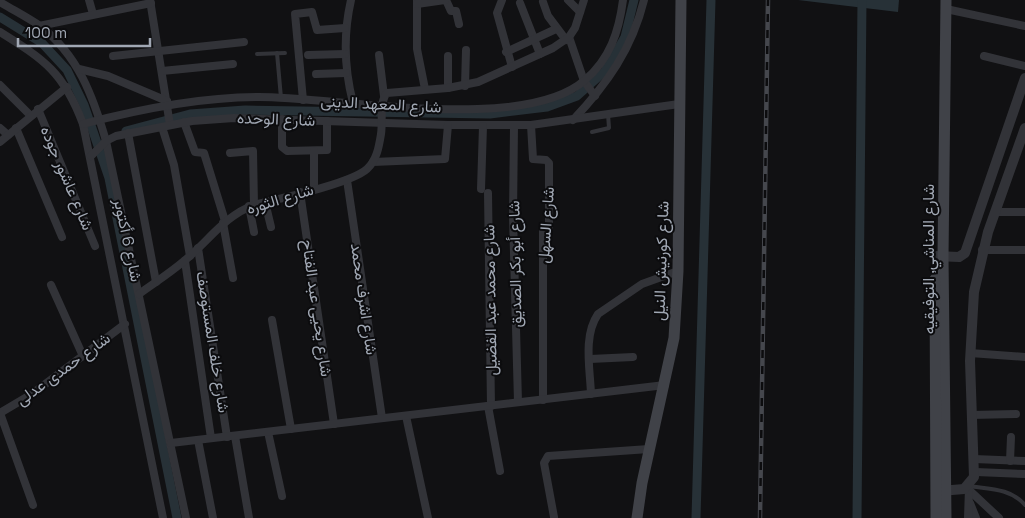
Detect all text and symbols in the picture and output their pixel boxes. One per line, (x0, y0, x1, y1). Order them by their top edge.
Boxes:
scale bar (18, 15, 150, 47)
text: 100 m (25, 23, 67, 42)
street label: شارع المعهد الدينى (320, 90, 442, 119)
street label: شارع الوحده (236, 107, 316, 132)
street label: شارع عاشور جوده (35, 123, 98, 234)
street label: شارع الثوره (244, 179, 316, 220)
street label: شارع المناشي, التوفيقيه (918, 184, 942, 334)
street label: شارع السهل (533, 186, 560, 264)
street label: شارع 6 أكتوبر (108, 195, 147, 284)
street label: شارع أبو بكر الصديق (503, 200, 528, 328)
street label: شارع كورنيش النيل (648, 201, 675, 321)
street label: شارع محمد عبد الفضيل (478, 224, 503, 376)
street label: شارع يحيى عبد الفتاح (296, 238, 337, 378)
street label: شارع اشرف محمد (345, 242, 382, 356)
street label: شارع خلف المستوصف (190, 270, 235, 415)
street label: شارع حمدى عدلى (12, 328, 115, 411)

